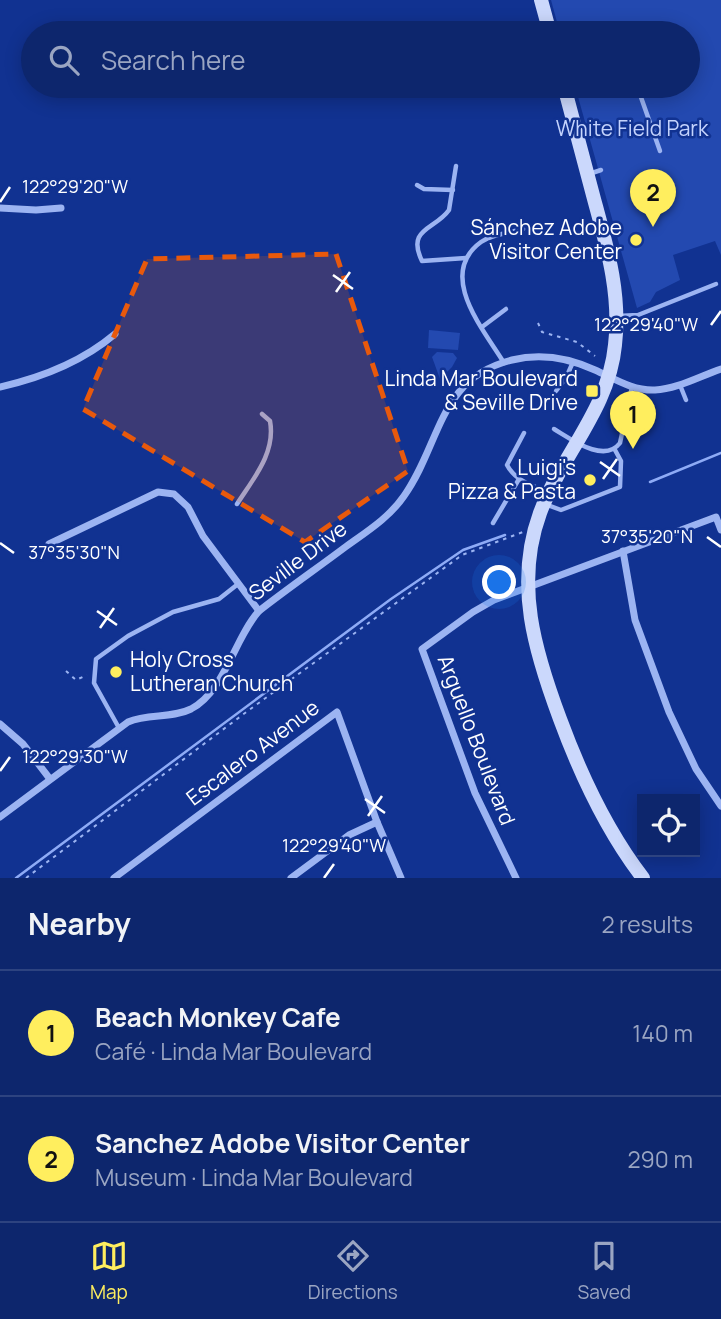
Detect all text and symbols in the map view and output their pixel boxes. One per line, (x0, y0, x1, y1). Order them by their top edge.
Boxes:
search box (21, 21, 700, 98)
icon: search (45, 41, 83, 79)
text: Search here (101, 42, 246, 78)
park label: White Field Park (556, 114, 709, 142)
pin: 2 (630, 169, 676, 227)
text: 122°29'20"W (22, 174, 128, 198)
place label: Sánchez Adobe Visitor Center (470, 213, 622, 265)
marker: Sánchez Adobe Visitor Center (628, 232, 644, 248)
text: 122°29'40"W (594, 312, 698, 336)
place label: Linda Mar Boulevard & Seville Drive (385, 364, 578, 416)
marker: Linda Mar Boulevard & Seville Drive (584, 383, 600, 399)
pin: 1 (610, 391, 656, 449)
place label: Luigi's Pizza & Pasta (448, 453, 576, 505)
marker: Luigi's Pizza & Pasta (582, 472, 598, 488)
street label: Seville Drive (243, 514, 352, 606)
text: 37°35'20"N (601, 524, 693, 548)
text: 37°35'30"N (28, 540, 120, 564)
your location (482, 565, 516, 599)
place label: Holy Cross Lutheran Church (130, 645, 293, 697)
street label: Arguello Boulevard (432, 651, 522, 829)
marker: Holy Cross Lutheran Church (108, 664, 124, 680)
street label: Escalero Avenue (180, 693, 324, 811)
text: 122°29'30"W (22, 744, 128, 768)
map controls (637, 794, 700, 857)
button: locate (637, 794, 700, 857)
text: 122°29'40"W (282, 833, 386, 857)
text: Nearby (28, 903, 131, 944)
text: 2 results (601, 908, 693, 940)
text: Beach Monkey Cafe (95, 999, 341, 1035)
text: 1 (46, 1017, 56, 1049)
text: 140 m (632, 1017, 693, 1049)
text: Café · Linda Mar Boulevard (95, 1035, 372, 1067)
text: Sanchez Adobe Visitor Center (95, 1125, 470, 1161)
text: 2 (44, 1143, 58, 1175)
text: 290 m (627, 1143, 693, 1175)
text: Museum · Linda Mar Boulevard (95, 1161, 413, 1193)
tab: Map (90, 1237, 128, 1305)
tab: Directions (308, 1237, 398, 1305)
tab: Saved (578, 1237, 631, 1305)

